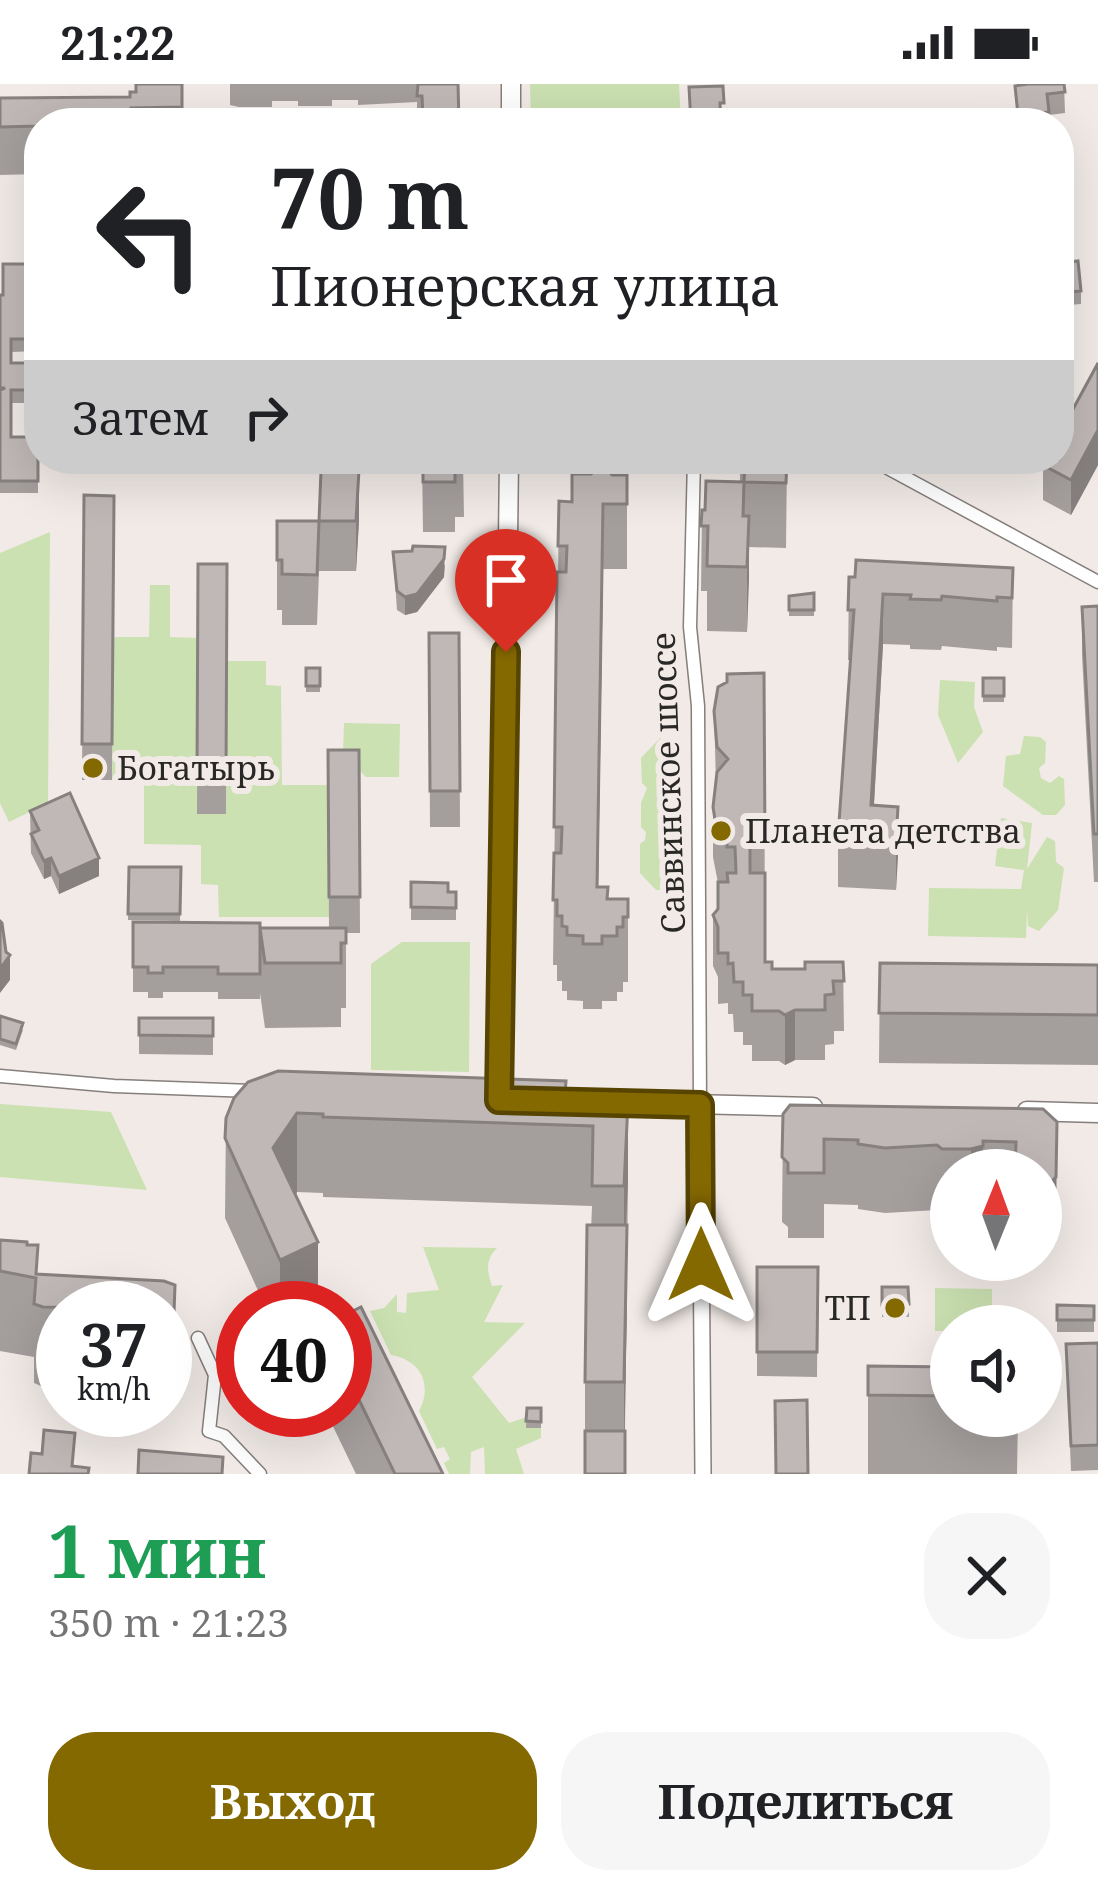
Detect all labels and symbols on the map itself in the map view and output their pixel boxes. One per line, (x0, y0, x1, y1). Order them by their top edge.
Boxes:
pin (455, 529, 557, 652)
street label: Саввинское шоссе (640, 632, 695, 934)
place label: Богатырь (117, 745, 275, 790)
marker: Богатырь (80, 755, 106, 781)
place label: Планета детства (745, 808, 1021, 853)
marker: Планета детства (708, 818, 734, 844)
north arrow (930, 1149, 1062, 1281)
position arrow (638, 1202, 764, 1328)
speed limit sign: 40 (216, 1281, 372, 1437)
place label: ТП (824, 1285, 871, 1330)
marker: ТП (882, 1295, 908, 1321)

